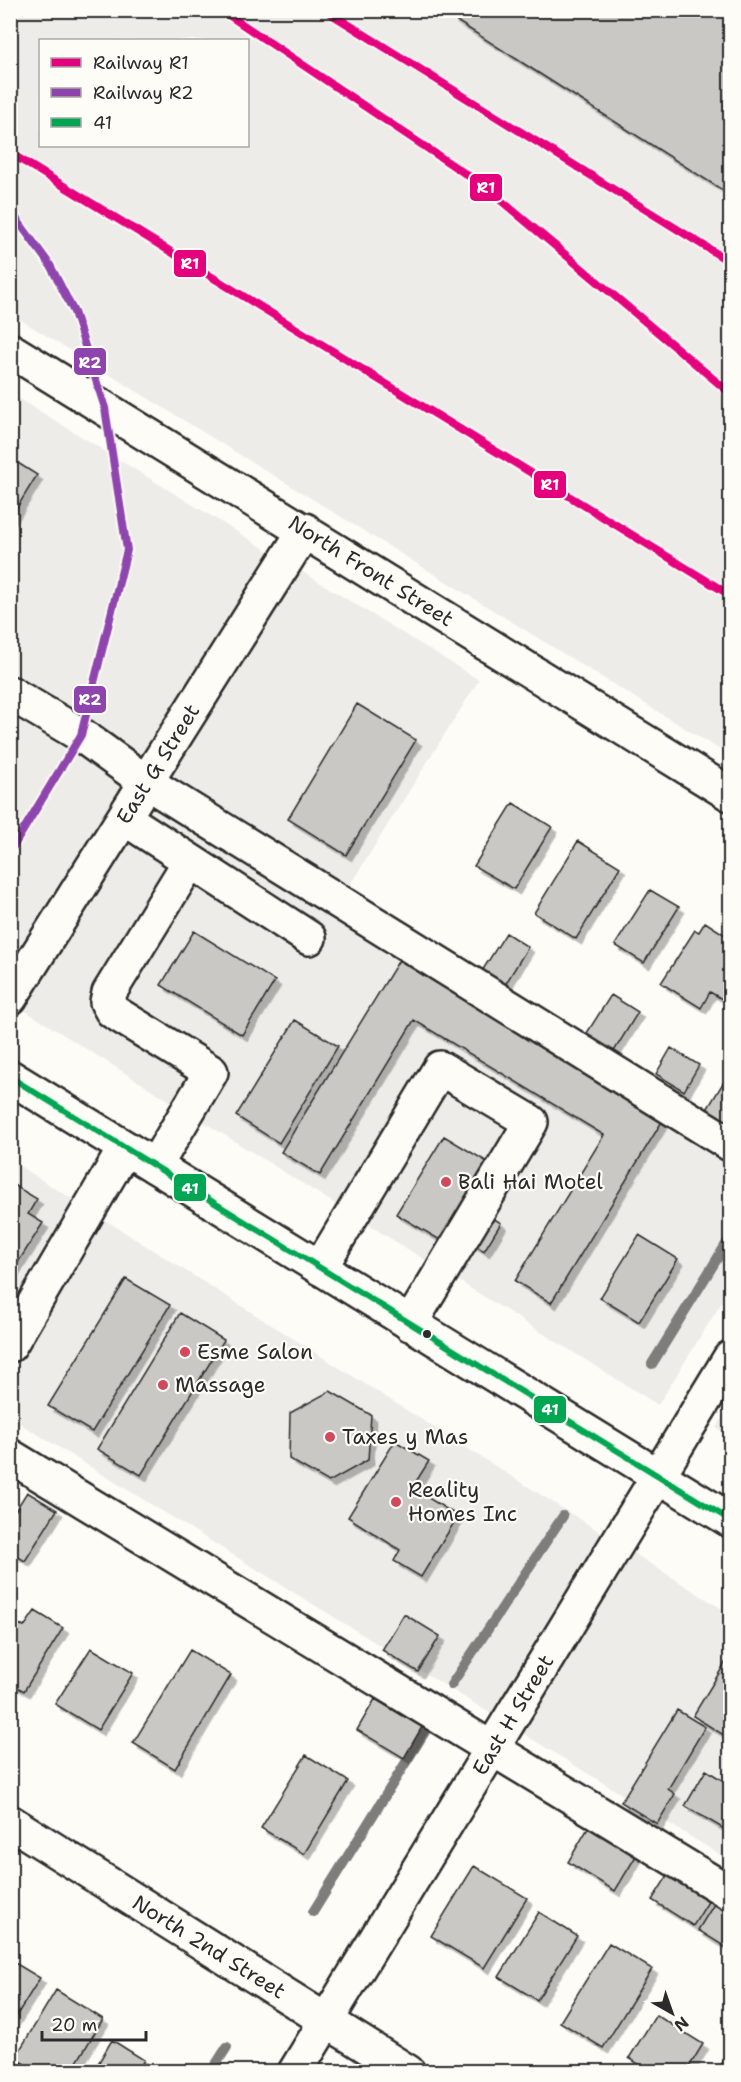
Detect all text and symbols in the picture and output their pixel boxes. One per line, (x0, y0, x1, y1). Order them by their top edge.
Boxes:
legend (39, 39, 249, 147)
text: Railway R1 (93, 51, 189, 75)
text: Railway R2 (93, 81, 194, 105)
text: 41 (93, 111, 112, 135)
line badge: R1 (469, 173, 503, 202)
text: R1 (477, 177, 495, 198)
line badge: R1 (173, 249, 207, 278)
text: R1 (181, 253, 199, 274)
line badge: R2 (73, 347, 107, 376)
text: R2 (79, 352, 101, 373)
line badge: R1 (533, 470, 567, 499)
text: R1 (541, 474, 559, 495)
street label: North Front Street (283, 509, 459, 633)
line badge: R2 (73, 685, 107, 714)
text: R2 (79, 689, 101, 710)
street label: East G Street (110, 699, 206, 829)
place label: Bali Hai Motel (458, 1168, 604, 1196)
line badge: 41 (173, 1173, 207, 1202)
marker: Bali Hai Motel (439, 1175, 453, 1189)
text: 41 (181, 1178, 199, 1199)
unlabelled marker (421, 1328, 433, 1340)
place label: Esme Salon (197, 1338, 313, 1366)
marker: Esme Salon (178, 1345, 192, 1359)
place label: Massage (175, 1371, 266, 1399)
marker: Massage (156, 1378, 170, 1392)
line badge: 41 (533, 1395, 567, 1424)
text: 41 (541, 1399, 559, 1420)
place label: Taxes y Mas (342, 1423, 468, 1451)
marker: Taxes y Mas (323, 1430, 337, 1444)
place label: Reality Homes Inc (408, 1476, 517, 1528)
marker: Reality Homes Inc (389, 1495, 403, 1509)
street label: East H Street (466, 1649, 560, 1781)
street label: North 2nd Street (127, 1889, 291, 2005)
north arrow (642, 1983, 702, 2043)
scale bar (42, 2004, 146, 2042)
text: N (670, 2012, 693, 2036)
text: 20 m (51, 2013, 97, 2037)

